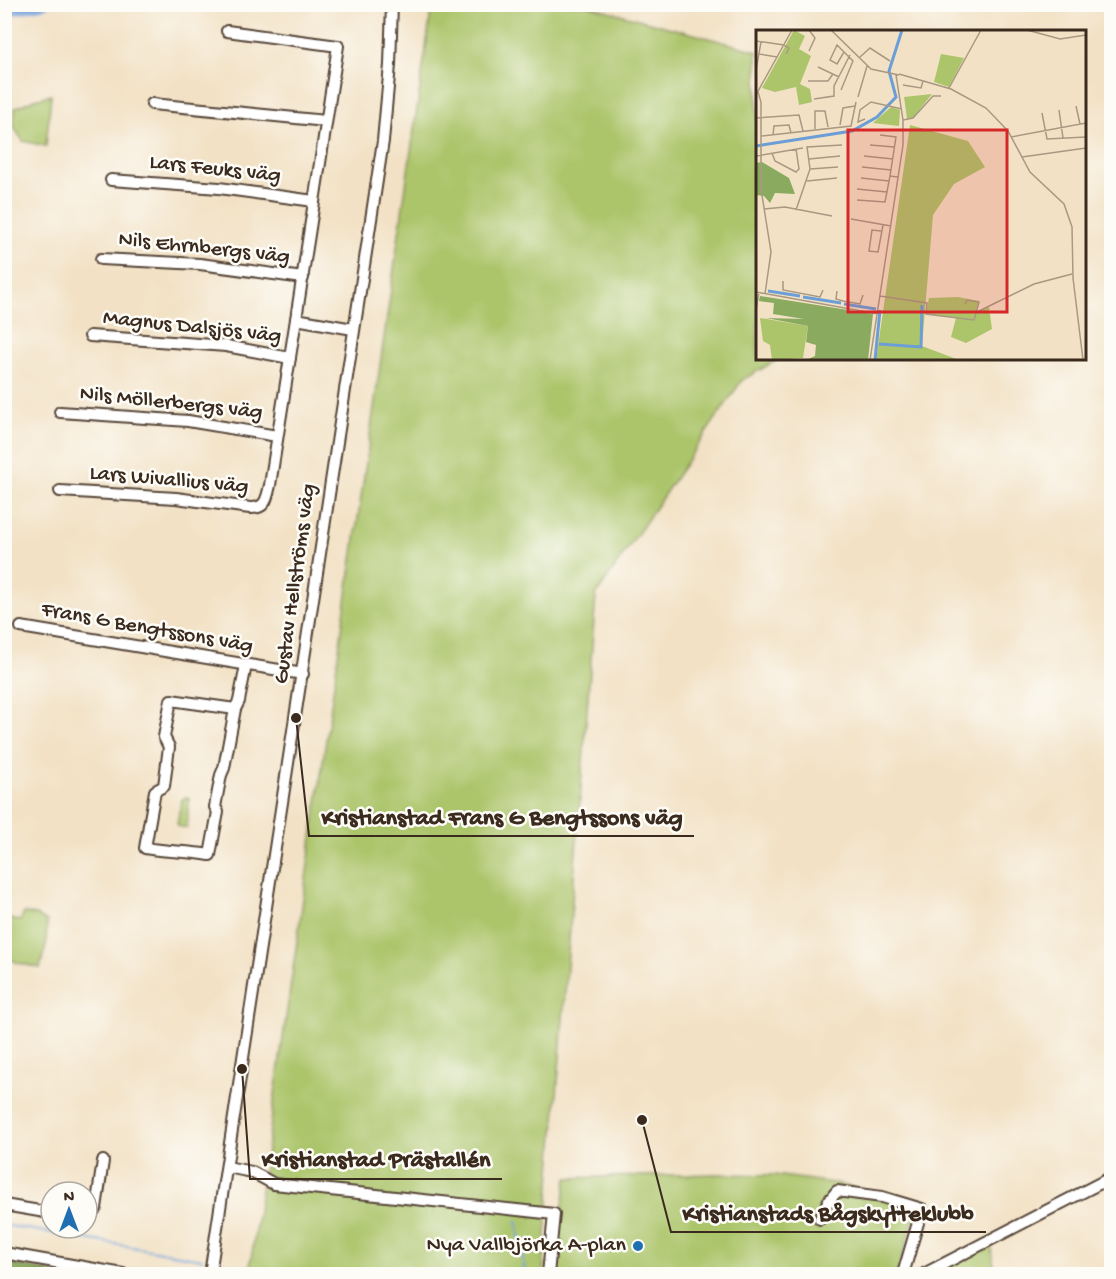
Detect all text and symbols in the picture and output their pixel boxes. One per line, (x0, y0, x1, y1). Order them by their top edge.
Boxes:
inset map (756, 30, 1086, 360)
street label: Lars Feuks väg (148, 150, 282, 190)
street label: Nils Ehrnbergs väg (117, 227, 291, 271)
street label: Magnus Dalsjös väg (102, 306, 282, 350)
street label: Nils Möllerbergs väg (78, 381, 264, 427)
street label: Lars Wivallius väg (89, 461, 249, 501)
street label: Gustav Hellströms väg (269, 482, 323, 686)
street label: Frans G Bengtssons väg (38, 597, 255, 660)
callout: Kristianstad Frans G Bengtssons väg (309, 794, 694, 836)
text: Kristianstad Frans G Bengtssons väg (320, 805, 683, 834)
callout: Kristianstad Prästallén (250, 1137, 502, 1179)
text: Kristianstad Prästallén (261, 1147, 491, 1176)
north arrow (39, 1180, 99, 1240)
text: N (64, 1189, 75, 1208)
callout: Kristianstads Bågskytteklubb (671, 1190, 986, 1232)
text: Kristianstads Bågskytteklubb (681, 1201, 974, 1230)
place label: Nya Vallbjörka A-plan (427, 1233, 627, 1259)
marker: Nya Vallbjörka A-plan (631, 1239, 645, 1253)

